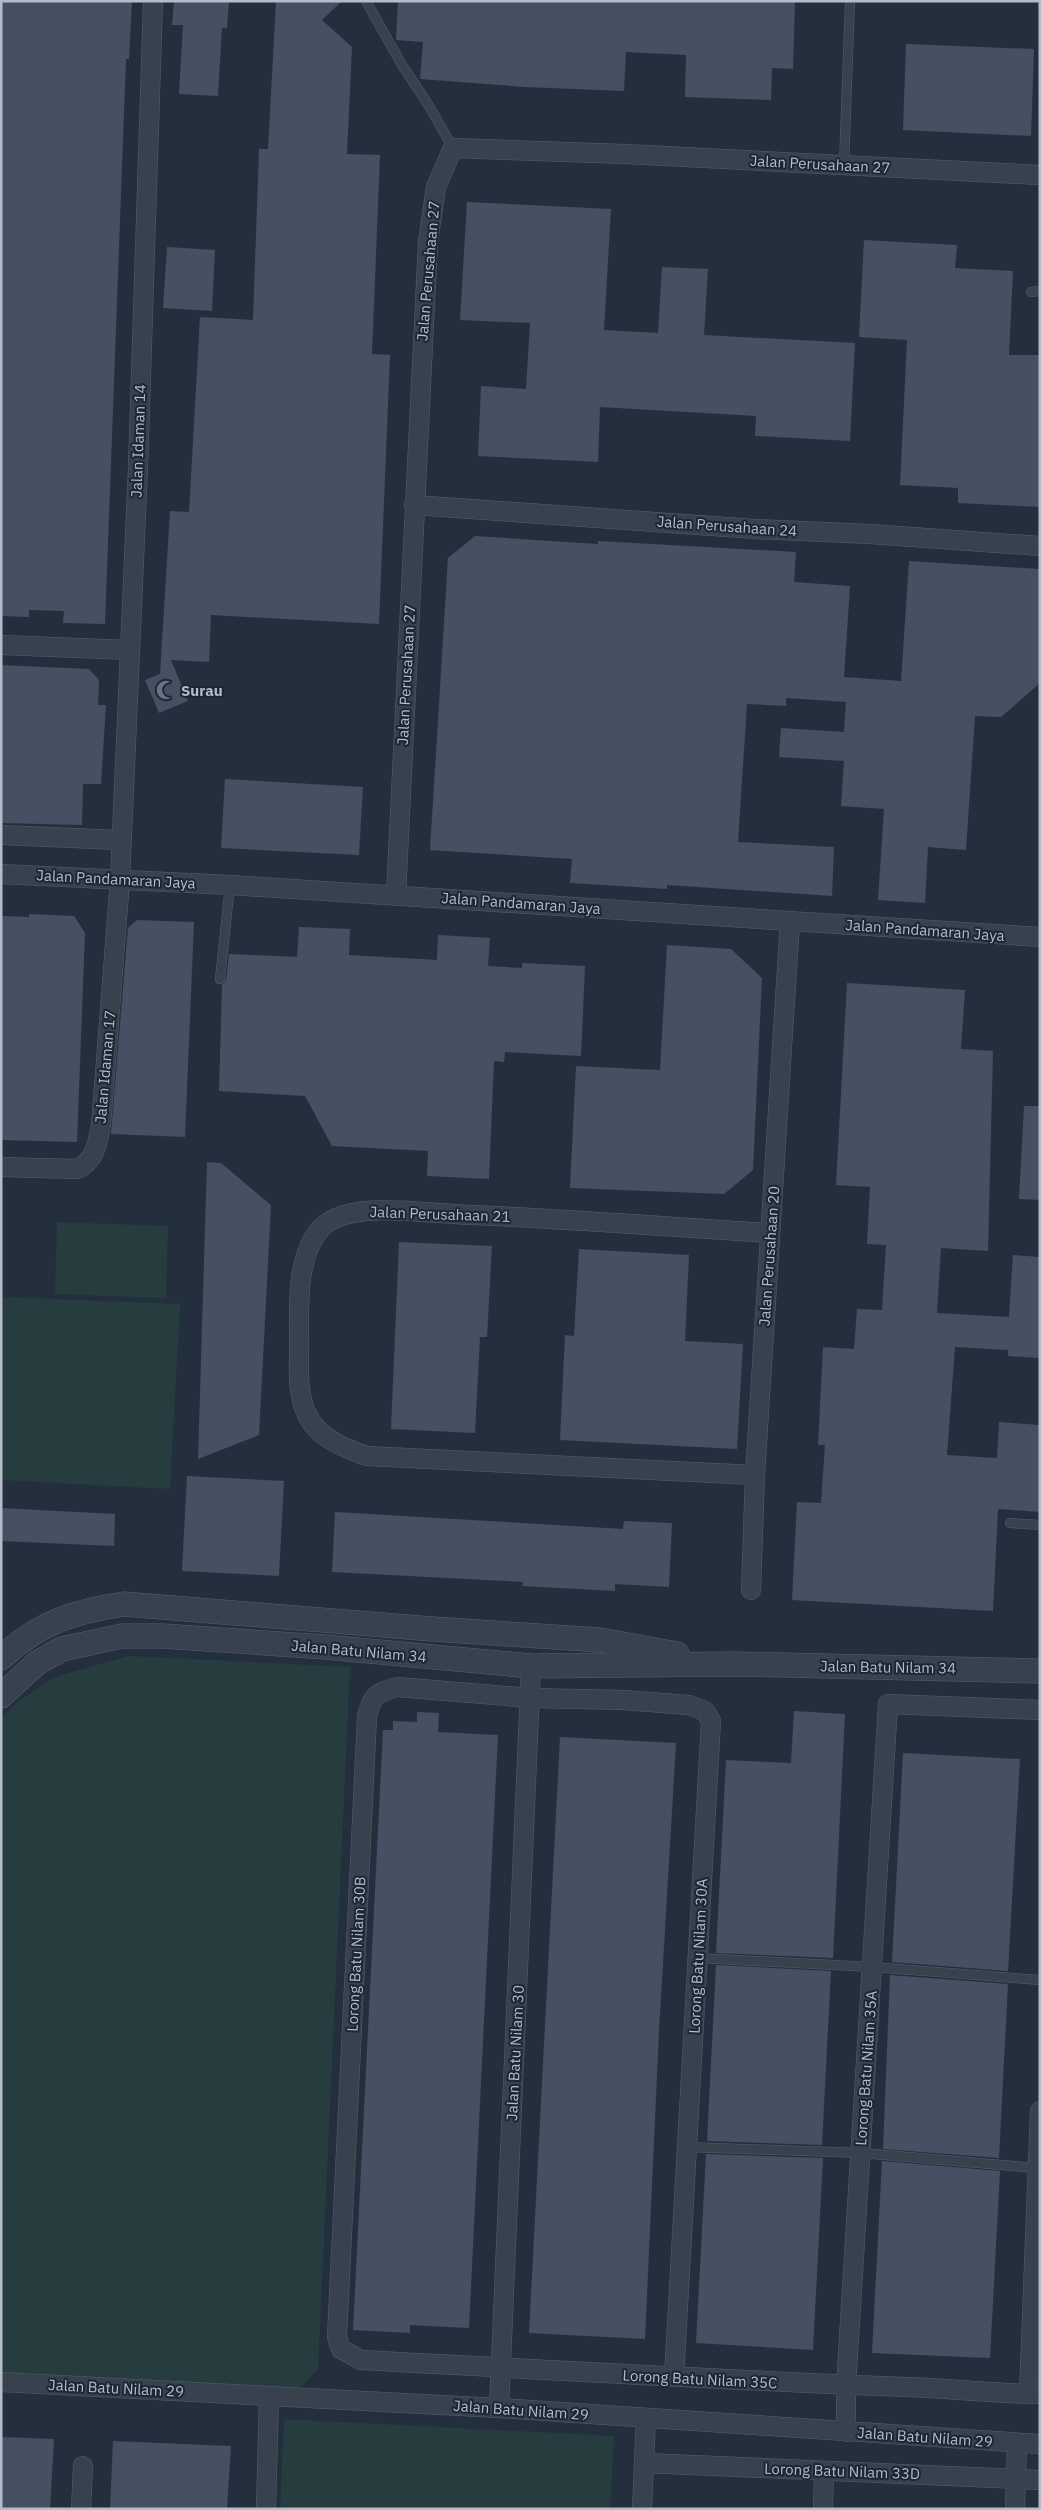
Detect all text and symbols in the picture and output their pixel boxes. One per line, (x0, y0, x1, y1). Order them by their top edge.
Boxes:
street label: Jalan Perusahaan 27 (749, 151, 891, 177)
street label: Jalan Perusahaan 27 (412, 200, 444, 342)
street label: Jalan Idaman 14 (127, 384, 149, 498)
street label: Jalan Perusahaan 24 (656, 512, 798, 540)
street label: Jalan Perusahaan 27 (393, 604, 419, 746)
mosque icon: Surau (155, 679, 177, 701)
place label: Surau (181, 681, 223, 700)
street label: Jalan Pandamaran Jaya (36, 865, 196, 893)
street label: Jalan Pandamaran Jaya (441, 888, 601, 918)
street label: Jalan Pandamaran Jaya (845, 915, 1005, 945)
street label: Jalan Idaman 17 (91, 1010, 119, 1124)
street label: Jalan Perusahaan 20 (755, 1185, 783, 1327)
street label: Jalan Perusahaan 21 (369, 1202, 511, 1226)
street label: Jalan Batu Nilam 34 (290, 1636, 428, 1666)
street label: Jalan Batu Nilam 34 (820, 1656, 956, 1678)
street label: Lorong Batu Nilam 30B (342, 1876, 370, 2032)
street label: Lorong Batu Nilam 30A (684, 1878, 712, 2034)
street label: Jalan Batu Nilam 30 (502, 1985, 528, 2121)
street label: Lorong Batu Nilam 35A (851, 1989, 881, 2146)
street label: Lorong Batu Nilam 35C (622, 2365, 778, 2393)
street label: Jalan Batu Nilam 29 (48, 2375, 184, 2401)
street label: Jalan Batu Nilam 29 (452, 2396, 590, 2424)
street label: Jalan Batu Nilam 29 (856, 2423, 994, 2451)
street label: Lorong Batu Nilam 33D (764, 2459, 920, 2483)

